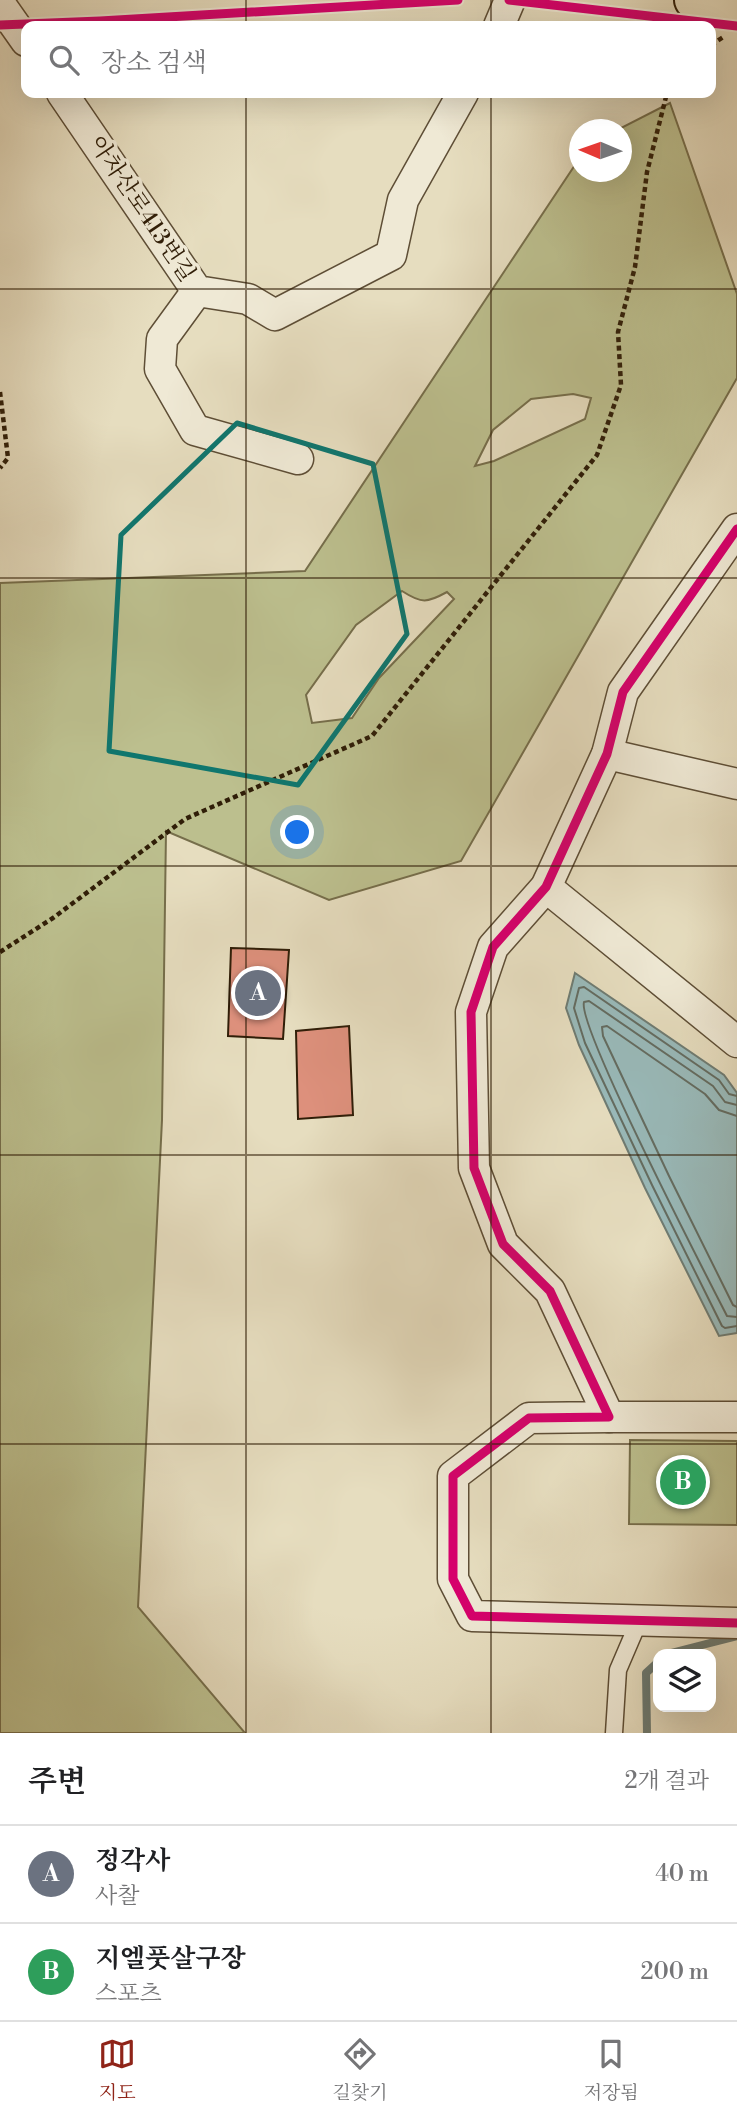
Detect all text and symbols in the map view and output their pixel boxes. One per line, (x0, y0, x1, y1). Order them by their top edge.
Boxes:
search box (21, 21, 716, 98)
icon: search (45, 41, 83, 79)
text: 장소 검색 (101, 47, 207, 79)
north arrow (569, 119, 632, 182)
street label: 아차산로413번길 (83, 131, 201, 287)
your location (280, 815, 314, 849)
pin: A (235, 967, 281, 1019)
pin: B (660, 1456, 706, 1508)
map controls (653, 1649, 716, 1712)
button: layers (653, 1649, 716, 1712)
text: 주변 (28, 1763, 86, 1801)
text: 2개 결과 (624, 1767, 709, 1795)
text: 정각사 (95, 1845, 170, 1877)
text: A (43, 1860, 59, 1888)
text: 40 m (655, 1860, 709, 1888)
text: 사찰 (95, 1882, 139, 1910)
text: 지엘풋살구장 (95, 1943, 246, 1975)
text: B (42, 1958, 60, 1986)
text: 200 m (641, 1958, 709, 1986)
text: 스포츠 (95, 1980, 162, 2008)
tab: 지도 (98, 2035, 136, 2105)
tab: 길찾기 (332, 2035, 387, 2105)
tab: 저장됨 (584, 2035, 639, 2105)

